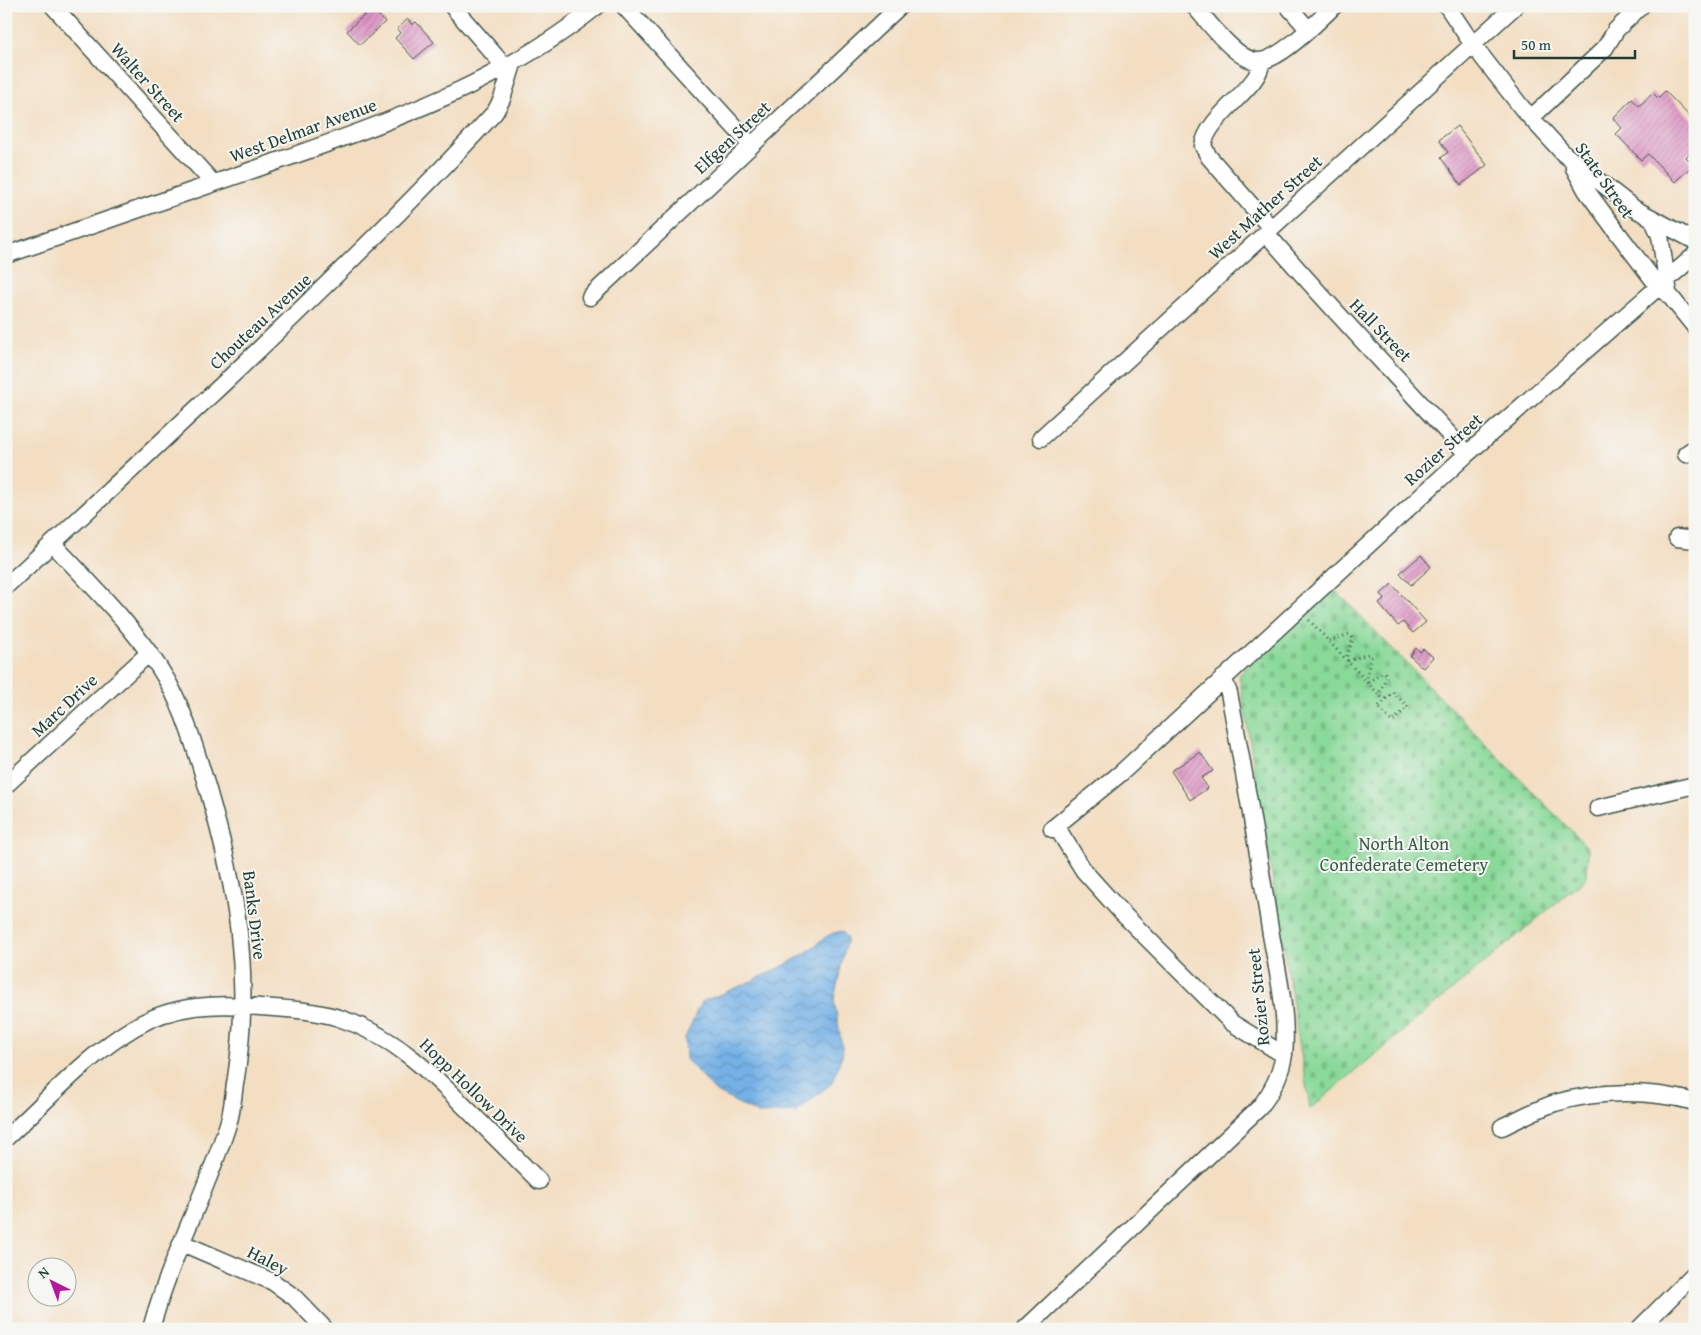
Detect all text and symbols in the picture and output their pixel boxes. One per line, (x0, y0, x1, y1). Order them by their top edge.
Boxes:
scale bar (1514, 28, 1635, 60)
text: 50 m (1521, 34, 1552, 55)
street label: Walter Street (105, 36, 192, 129)
street label: West Delmar Avenue (226, 91, 380, 169)
street label: Elfgen Street (687, 94, 777, 180)
street label: State Street (1569, 136, 1642, 224)
street label: West Mather Street (1202, 148, 1329, 266)
street label: Chouteau Avenue (203, 266, 317, 376)
street label: Hall Street (1343, 292, 1419, 369)
street label: Rozier Street (1398, 406, 1489, 492)
street label: Marc Drive (25, 667, 103, 743)
park label: North Alton Confederate Cemetery (1320, 830, 1488, 878)
street label: Banks Drive (236, 869, 274, 961)
street label: Rozier Street (1239, 946, 1277, 1047)
street label: Hopp Hollow Drive (414, 1031, 534, 1149)
street label: Haley (243, 1238, 293, 1282)
north arrow (28, 1258, 78, 1308)
text: N (33, 1261, 54, 1283)

